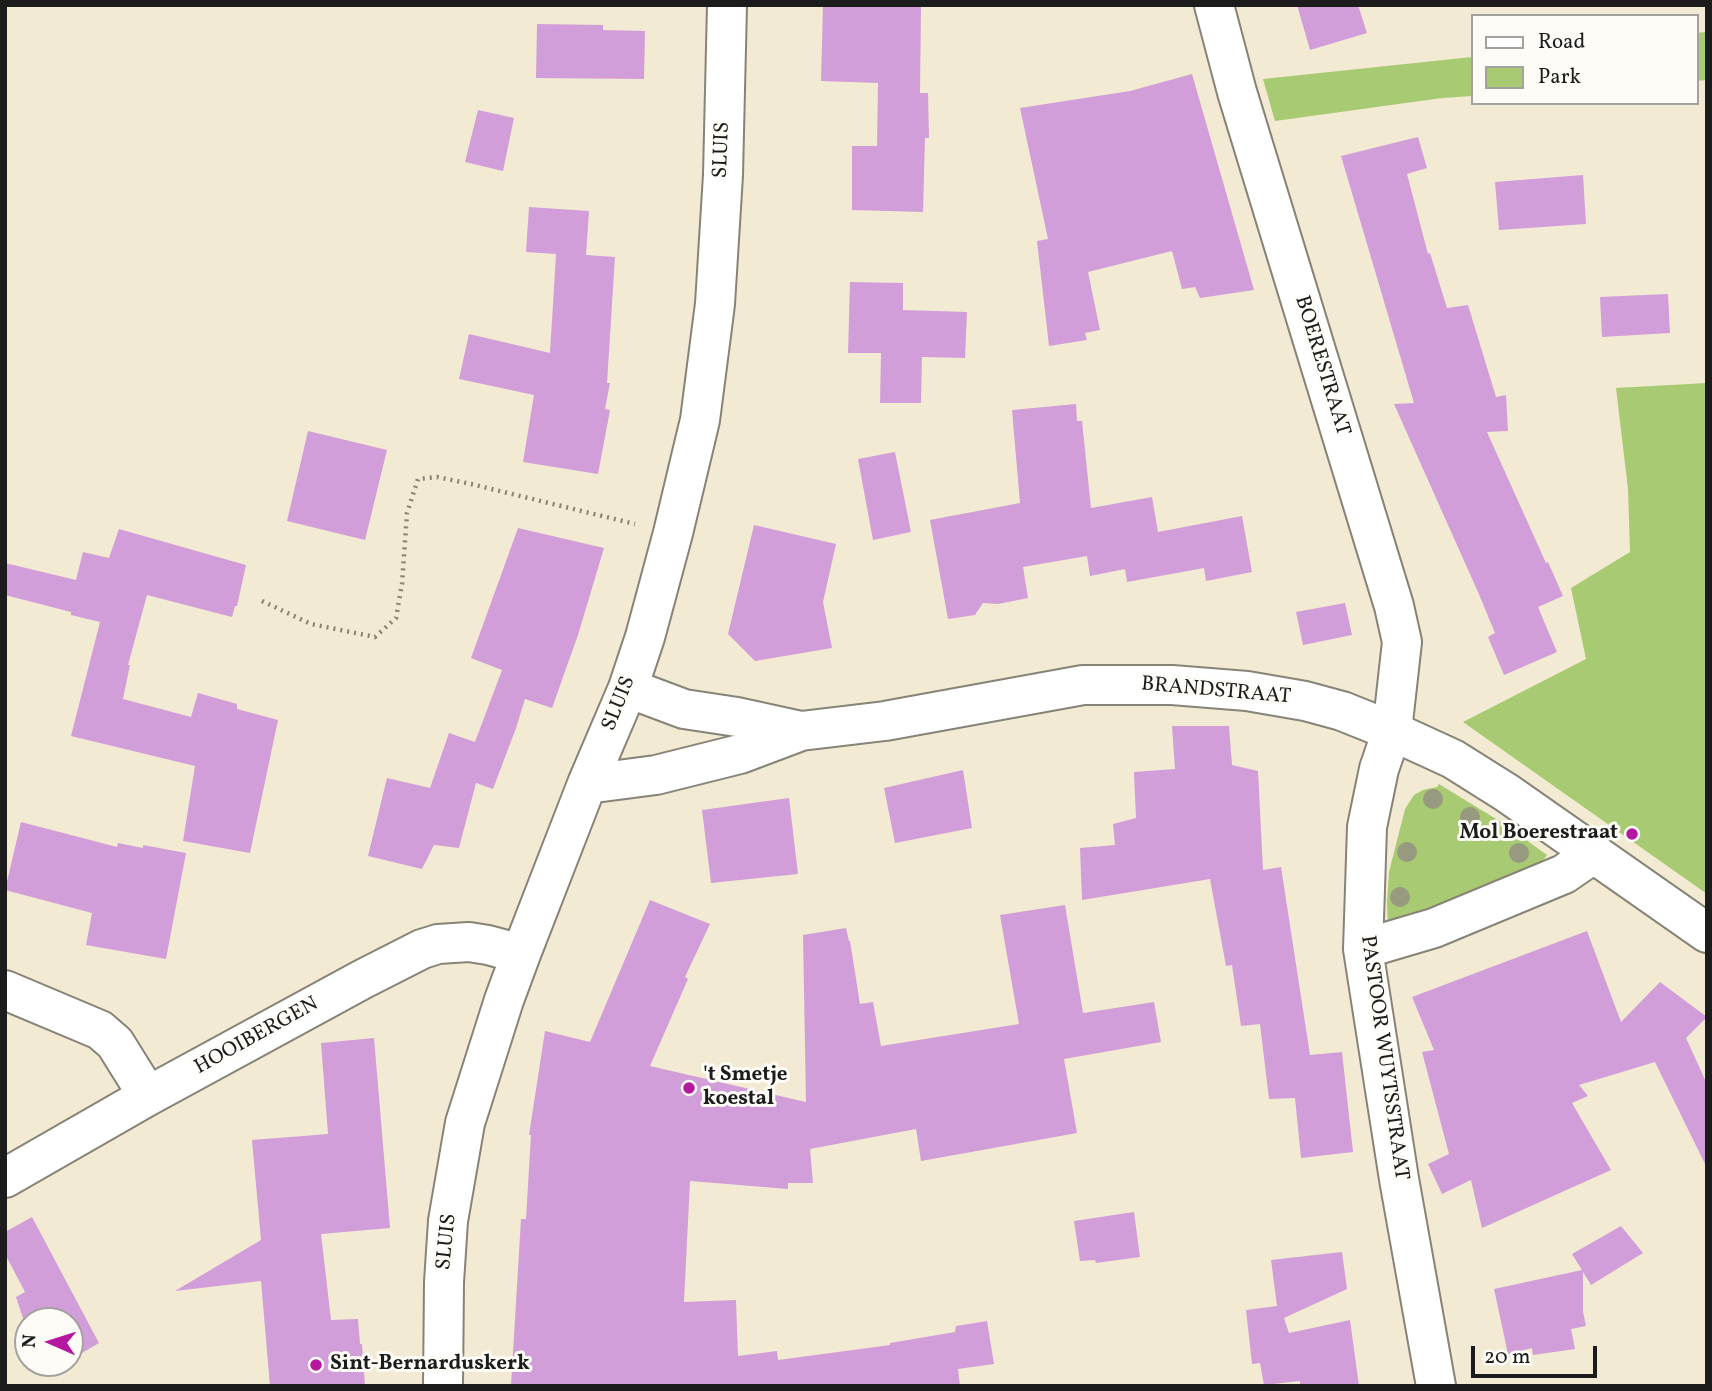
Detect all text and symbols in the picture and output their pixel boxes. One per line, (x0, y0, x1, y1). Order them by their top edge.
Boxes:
legend (1470, 14, 1698, 105)
text: Road (1538, 28, 1585, 57)
text: Park (1538, 63, 1581, 92)
street label: SLUIS (709, 121, 737, 179)
street label: BOERESTRAAT (1288, 293, 1354, 439)
street label: SLUIS (598, 673, 642, 735)
street label: BRANDSTRAAT (1140, 673, 1292, 711)
place label: Mol Boerestraat (1459, 821, 1618, 847)
marker: Mol Boerestraat (1624, 826, 1640, 842)
street label: PASTOOR WUYTSSTRAAT (1353, 934, 1413, 1182)
street label: HOOIBERGEN (191, 993, 323, 1081)
place label: 't Smetje koestal (703, 1063, 787, 1113)
marker: 't Smetje koestal (681, 1080, 697, 1096)
street label: SLUIS (433, 1213, 463, 1271)
north arrow (14, 1307, 84, 1377)
scale bar (1474, 1332, 1600, 1376)
text: N (17, 1333, 43, 1349)
text: 20 m (1484, 1343, 1530, 1372)
place label: Sint-Bernarduskerk (330, 1352, 530, 1378)
marker: Sint-Bernarduskerk (308, 1357, 324, 1373)

